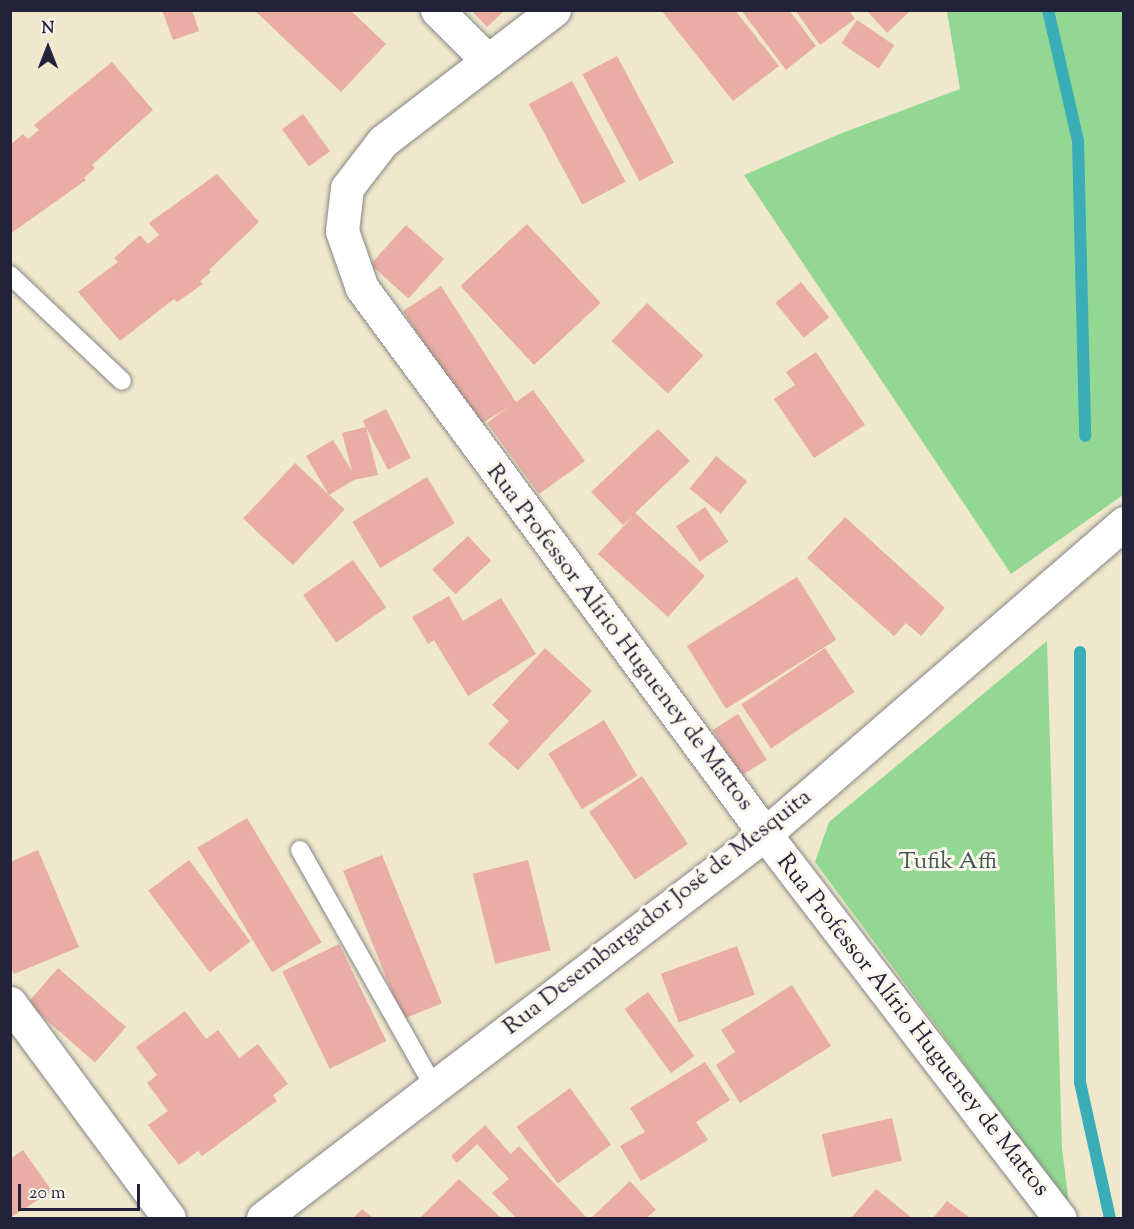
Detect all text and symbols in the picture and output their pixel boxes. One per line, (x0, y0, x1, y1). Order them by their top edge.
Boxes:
north arrow (18, 18, 78, 78)
text: N (42, 18, 54, 41)
street label: Rua Professor Alírio Hugueney de Mattos (479, 459, 759, 817)
street label: Rua Desembargador José de Mesquita (498, 784, 818, 1042)
street label: Rua Professor Alírio Hugueney de Mattos (769, 849, 1055, 1203)
park label: Tufik Affi (899, 849, 997, 877)
scale bar (21, 1172, 142, 1210)
text: 20 m (29, 1181, 66, 1207)

